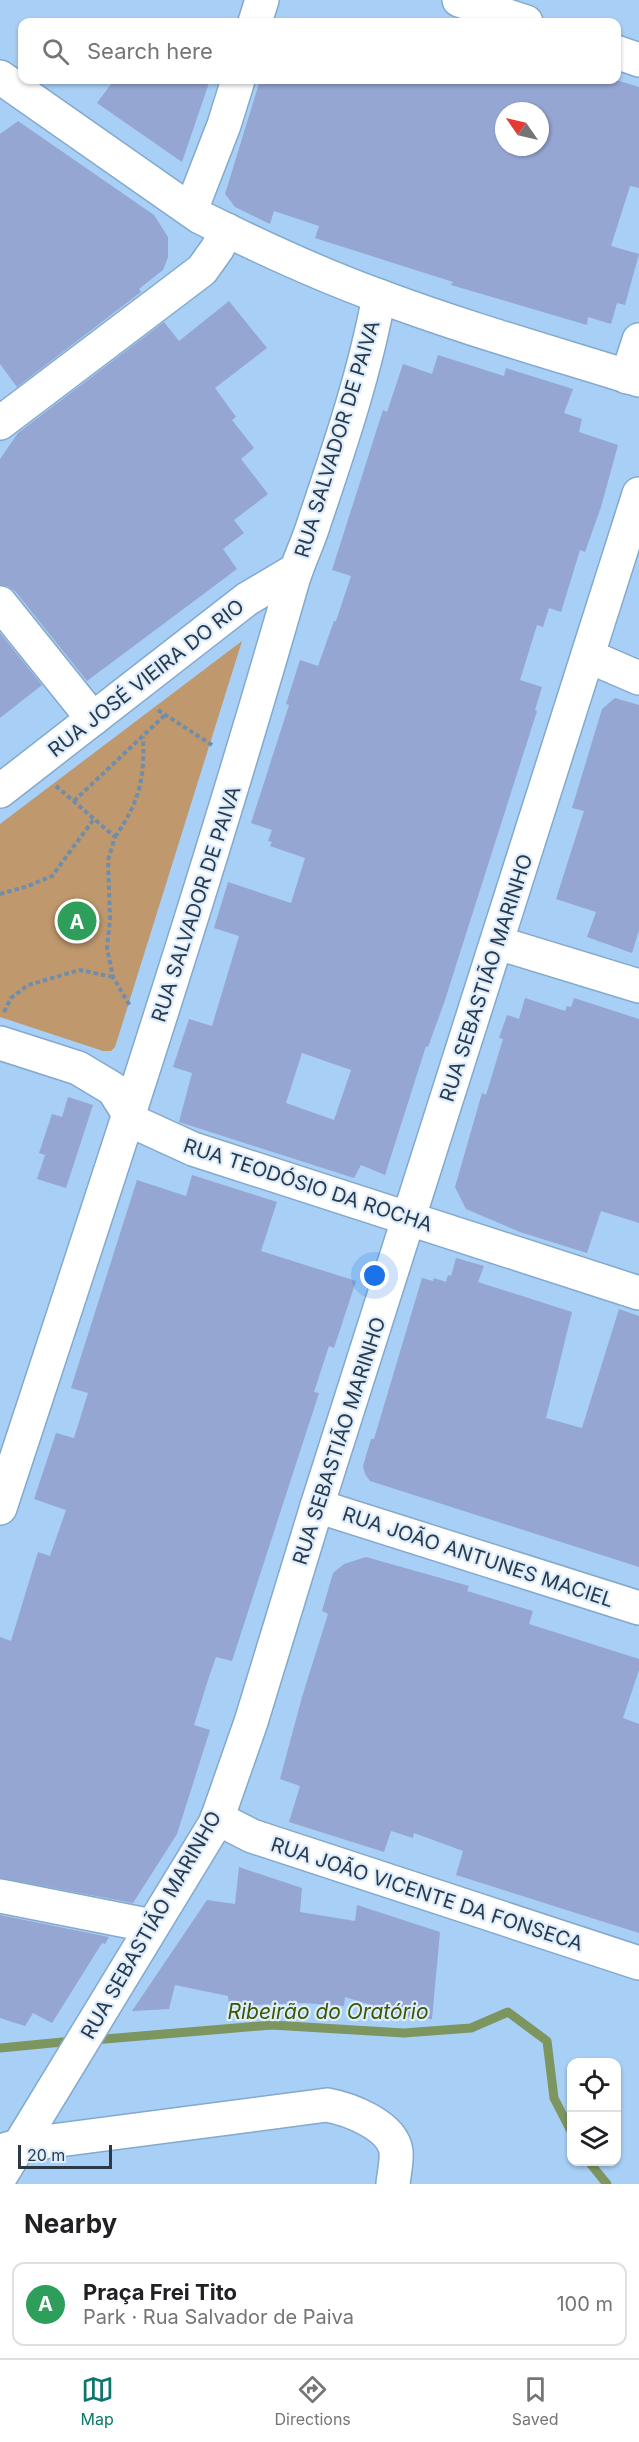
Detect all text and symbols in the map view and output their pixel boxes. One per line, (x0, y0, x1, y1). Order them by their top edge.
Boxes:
search box (18, 18, 621, 84)
icon: search (39, 35, 72, 68)
text: Search here (87, 38, 213, 64)
north arrow (495, 102, 549, 156)
street label: RUA SALVADOR DE PAIVA (289, 317, 385, 560)
street label: RUA JOSÉ VIEIRA DO RIO (43, 593, 249, 762)
street label: RUA SALVADOR DE PAIVA (146, 783, 246, 1025)
street label: RUA SEBASTIÃO MARINHO (434, 851, 537, 1105)
pin: A (58, 898, 97, 944)
street label: RUA TEODÓSIO DA ROCHA (180, 1132, 436, 1237)
your location (360, 1261, 389, 1290)
street label: RUA SEBASTIÃO MARINHO (287, 1314, 390, 1568)
street label: RUA JOÃO ANTUNES MACIEL (339, 1501, 617, 1612)
street label: RUA SEBASTIÃO MARINHO (75, 1806, 226, 2043)
street label: RUA JOÃO VICENTE DA FONSECA (268, 1831, 586, 1956)
water label: Ribeirão do Oratório (227, 1999, 429, 2024)
map controls (567, 2058, 621, 2166)
button: locate (567, 2058, 621, 2112)
button: layers (567, 2112, 621, 2166)
scale bar (18, 2142, 112, 2170)
text: 20 m (27, 2145, 65, 2165)
text: Nearby (24, 2208, 117, 2239)
text: Praça Frei Tito (83, 2279, 237, 2305)
text: A (38, 2292, 53, 2316)
text: 100 m (556, 2292, 613, 2316)
text: Park · Rua Salvador de Paiva (83, 2305, 354, 2329)
tab: Map (80, 2373, 114, 2429)
tab: Directions (275, 2373, 351, 2429)
tab: Saved (512, 2373, 559, 2429)

